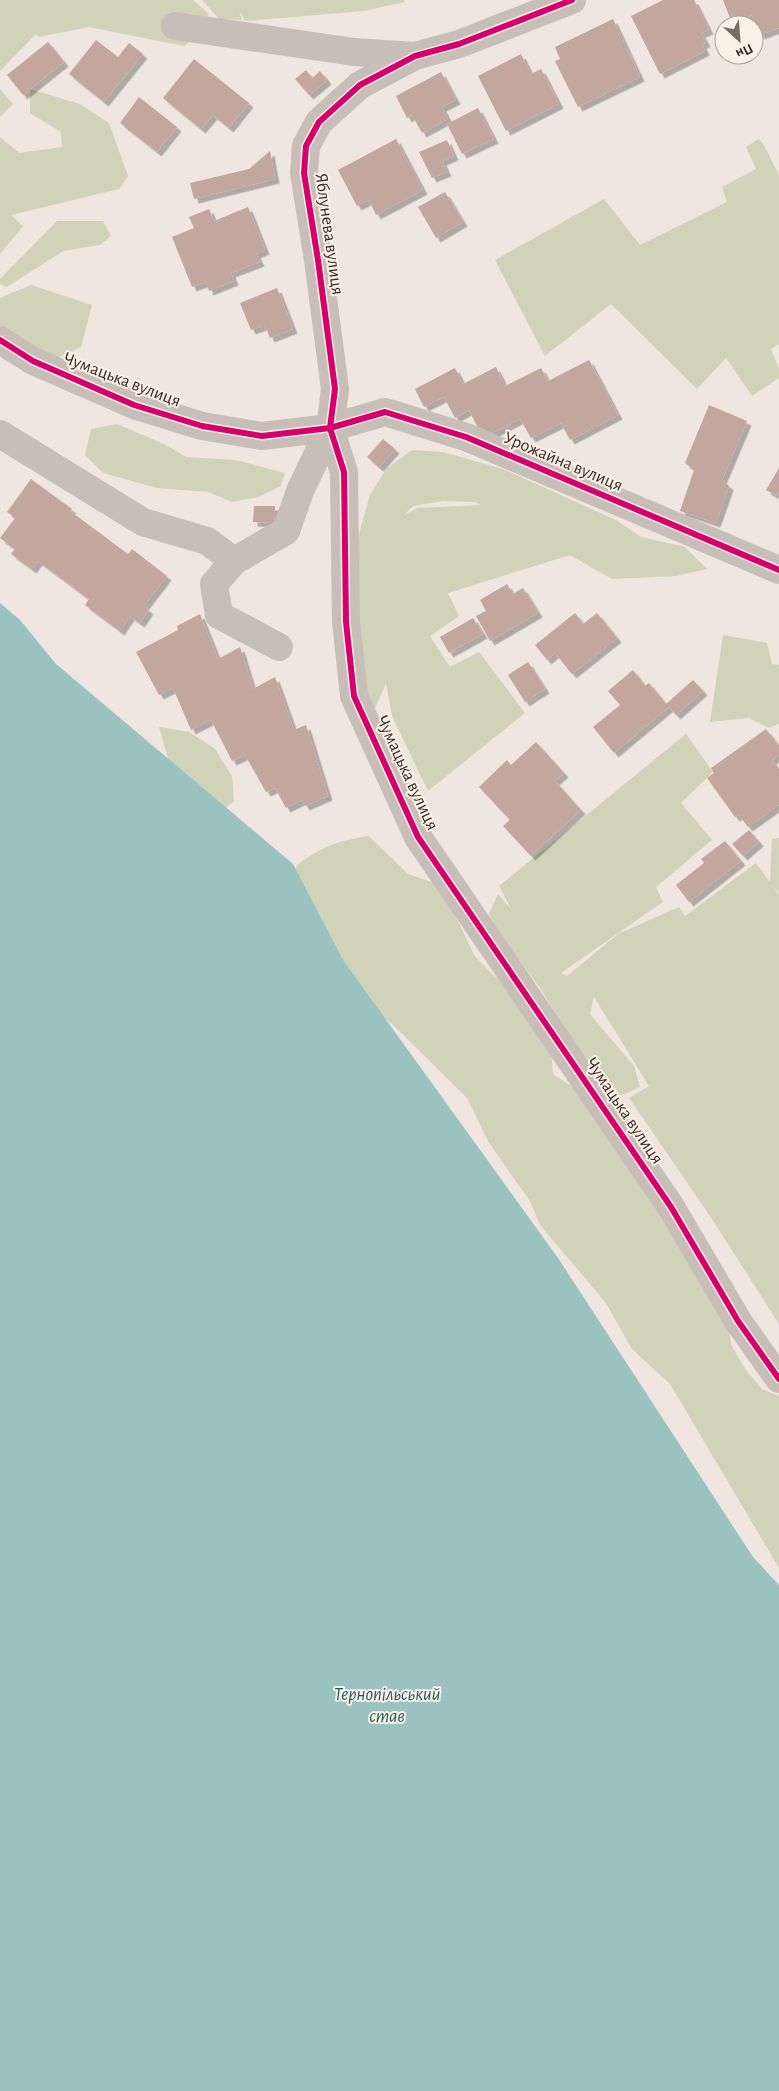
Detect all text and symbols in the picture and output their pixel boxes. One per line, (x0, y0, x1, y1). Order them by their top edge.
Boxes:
north arrow (714, 15, 764, 65)
text: Пн (734, 41, 755, 61)
street label: Яблунева вулиця (312, 172, 347, 296)
street label: Чумацька вулиця (61, 349, 183, 411)
street label: Урожайна вулиця (501, 429, 625, 495)
street label: Чумацька вулиця (373, 713, 441, 833)
street label: Чумацька вулиця (582, 1054, 666, 1168)
water label: Тернопільський став (334, 1685, 440, 1726)

